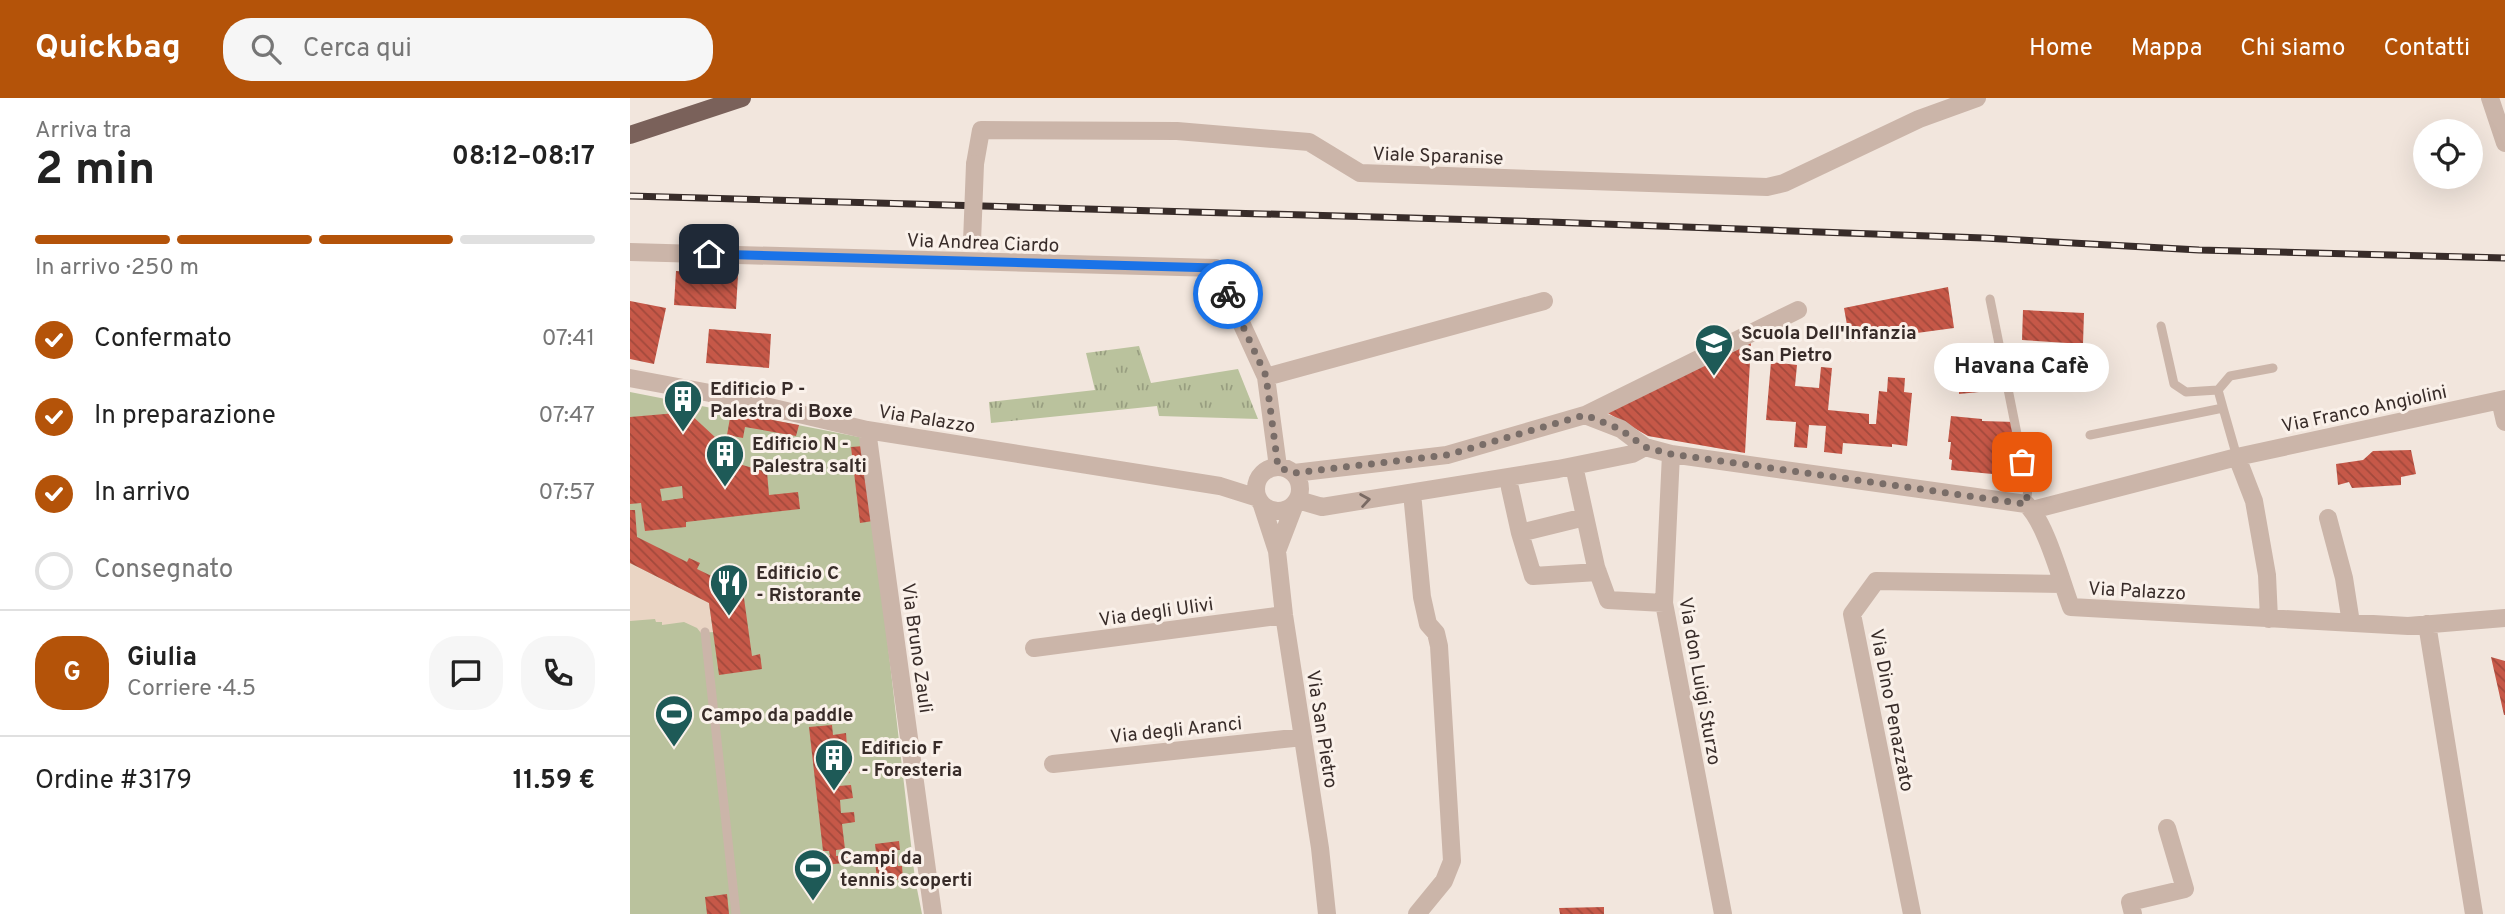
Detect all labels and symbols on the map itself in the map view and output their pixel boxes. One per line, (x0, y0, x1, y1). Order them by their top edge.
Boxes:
street label: Viale Sparanise (1372, 143, 1504, 171)
pin (679, 224, 739, 284)
street label: Via Andrea Ciardo (906, 229, 1060, 259)
courier (1193, 259, 1263, 329)
school or university icon: Scuola Dell'Infanzia San Pietro (1693, 322, 1735, 377)
place label: Scuola Dell'Infanzia San Pietro (1741, 322, 1917, 368)
callout: Havana Cafè (1934, 343, 2110, 392)
building icon: Edificio P - Palestra di Boxe (662, 378, 704, 433)
place label: Edificio P - Palestra di Boxe (710, 378, 853, 424)
street label: Via Franco Angiolini (2280, 381, 2449, 439)
street label: Via Palazzo (876, 400, 977, 439)
pin (1992, 432, 2052, 492)
building icon: Edificio N - Palestra salti (704, 433, 746, 488)
place label: Edificio N - Palestra salti (752, 433, 867, 479)
one-way arrow (1359, 493, 1371, 508)
restaurant icon: Edificio C - Ristorante (708, 562, 750, 617)
place label: Edificio C - Ristorante (756, 562, 861, 608)
street label: Via Palazzo (2087, 577, 2186, 607)
street label: Via Bruno Zauli (895, 582, 937, 715)
street label: Via degli Ulivi (1097, 593, 1215, 633)
street label: Via don Luigi Sturzo (1672, 596, 1726, 767)
street label: Via Dino Penazzato (1863, 627, 1919, 794)
street label: Via San Pietro (1300, 669, 1342, 790)
sports icon: Campo da paddle (653, 693, 695, 748)
place label: Campo da paddle (701, 704, 853, 728)
street label: Via degli Aranci (1109, 712, 1243, 750)
building icon: Edificio F - Foresteria (813, 737, 855, 792)
place label: Edificio F - Foresteria (861, 737, 962, 783)
sports icon: Campi da tennis scoperti (792, 847, 834, 902)
place label: Campi da tennis scoperti (840, 847, 972, 893)

